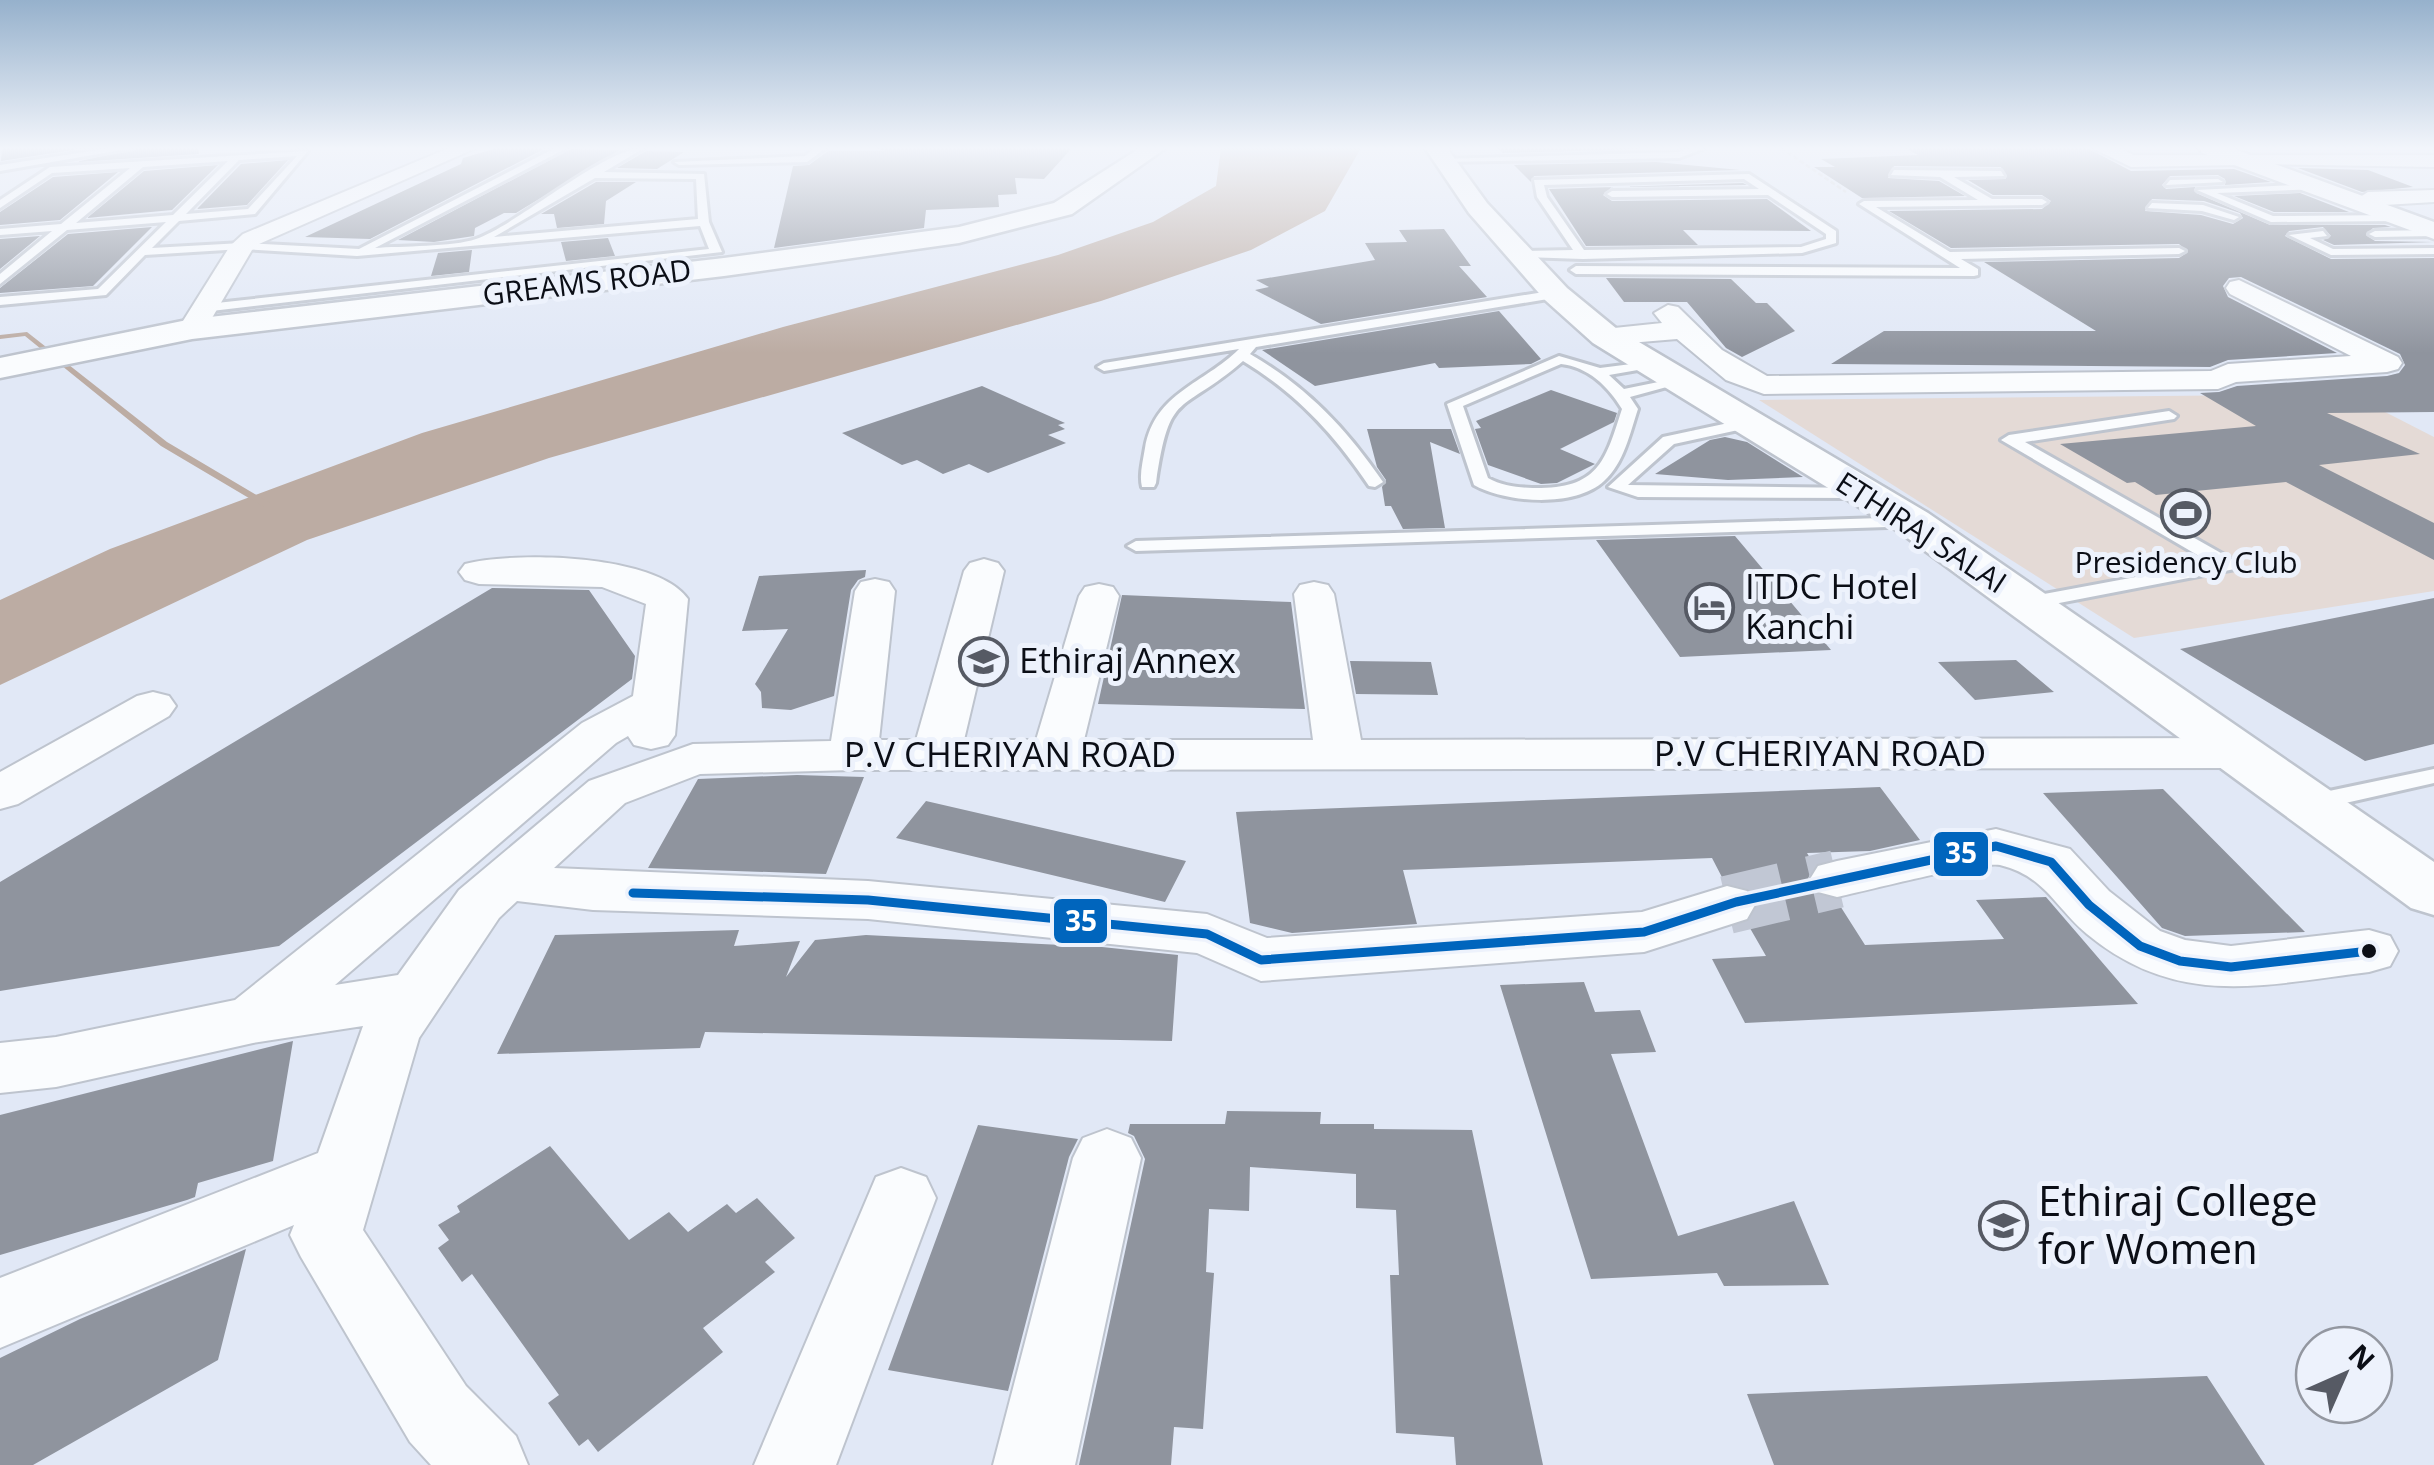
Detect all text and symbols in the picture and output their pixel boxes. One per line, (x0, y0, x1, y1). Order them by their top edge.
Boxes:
street label: GREAMS ROAD (480, 248, 693, 315)
street label: ETHIRAJ SALAI (1829, 461, 2015, 602)
sports icon: Presidency Club (2160, 488, 2212, 540)
place label: Presidency Club (2074, 541, 2298, 582)
place label: ITDC Hotel Kanchi (1745, 562, 1918, 649)
hotel icon: ITDC Hotel Kanchi (1684, 581, 1736, 633)
school or university icon: Ethiraj Annex (958, 635, 1010, 687)
place label: Ethiraj Annex (1019, 636, 1236, 683)
street label: P.V CHERIYAN ROAD (1654, 729, 1986, 776)
street label: P.V CHERIYAN ROAD (844, 730, 1176, 777)
line badge: 35 (1932, 830, 1990, 878)
text: 35 (1945, 833, 1977, 871)
line badge: 35 (1052, 897, 1109, 945)
text: 35 (1065, 901, 1097, 939)
unlabelled marker (2359, 941, 2379, 961)
place label: Ethiraj College for Women (2038, 1171, 2318, 1276)
school or university icon: Ethiraj College for Women (1977, 1199, 2029, 1251)
north arrow (2294, 1325, 2394, 1425)
text: N (2341, 1335, 2384, 1378)

